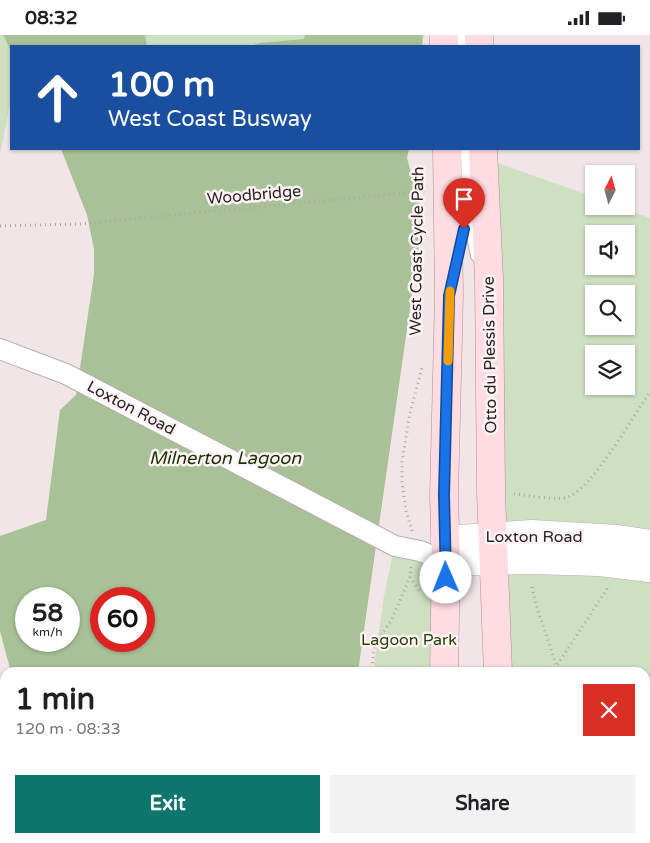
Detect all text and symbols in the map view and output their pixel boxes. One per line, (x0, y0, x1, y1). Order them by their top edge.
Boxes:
text: 08:32 (25, 7, 78, 29)
text: 100 m (108, 64, 215, 106)
icon: ahead (25, 65, 90, 130)
text: West Coast Busway (108, 106, 312, 132)
north arrow (585, 165, 635, 215)
map controls (585, 165, 635, 395)
street label: West Coast Cycle Path (406, 166, 428, 336)
pin (443, 178, 485, 229)
street label: Woodbridge (206, 181, 302, 209)
icon: arrive (450, 185, 478, 213)
button: sound (585, 225, 635, 275)
street label: Otto du Plessis Drive (479, 276, 501, 434)
button: search (585, 285, 635, 335)
button: layers (585, 345, 635, 395)
street label: Loxton Road (83, 376, 179, 440)
water label: Milnerton Lagoon (149, 447, 302, 469)
street label: Loxton Road (485, 527, 583, 547)
position arrow (419, 551, 471, 603)
speed limit sign: 60 (90, 587, 155, 652)
text: 58 (32, 598, 63, 628)
text: km/h (32, 625, 63, 639)
park label: Lagoon Park (361, 630, 457, 650)
text: 1 min (15, 681, 95, 718)
button: close (583, 684, 635, 736)
text: 120 m · 08:33 (15, 719, 121, 739)
button: Exit (15, 775, 320, 833)
button: Share (330, 775, 635, 833)

